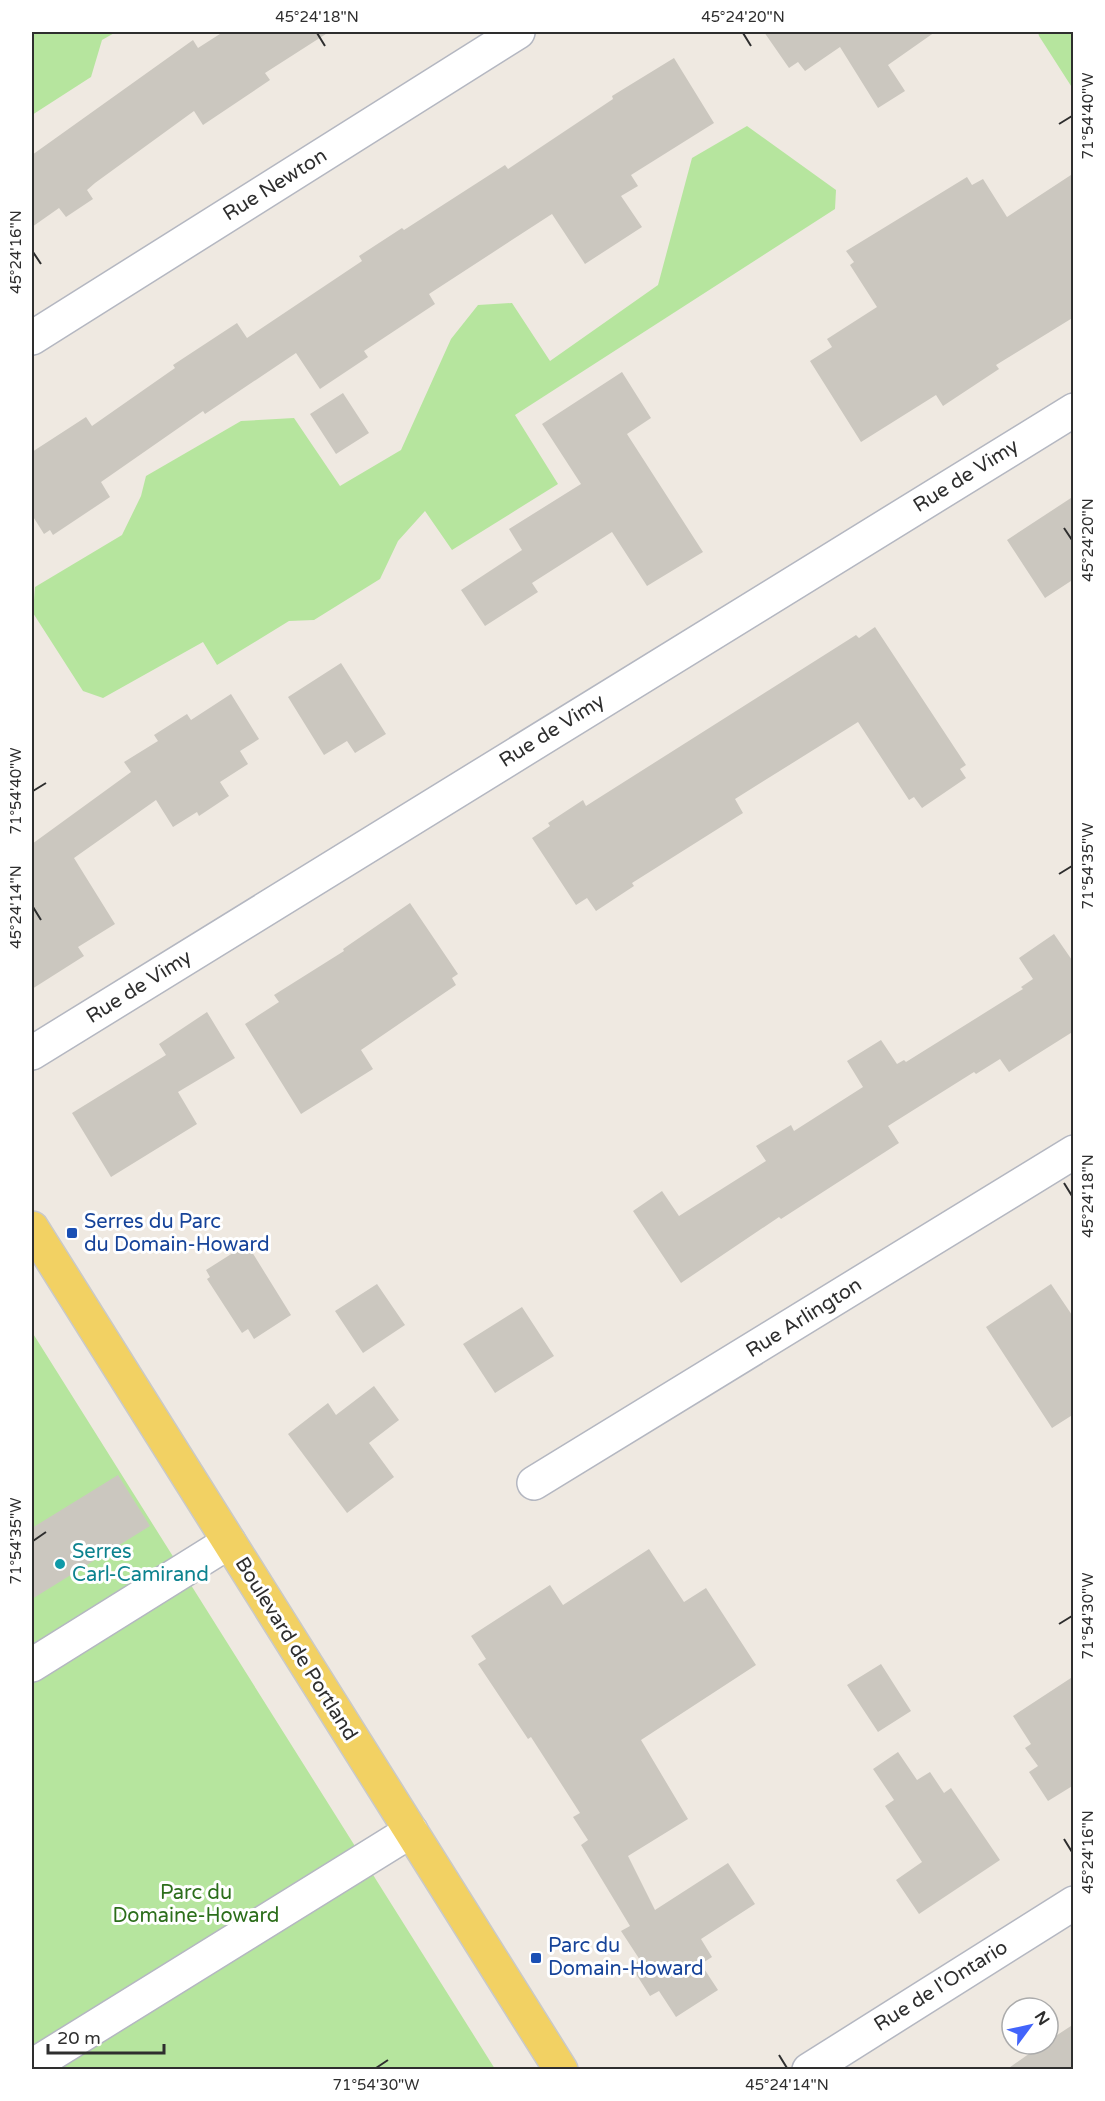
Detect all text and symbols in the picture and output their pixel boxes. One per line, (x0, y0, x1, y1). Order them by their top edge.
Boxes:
text: 45°24'18"N (275, 8, 359, 26)
text: 45°24'20"N (701, 8, 785, 26)
text: 71°54'40"W (1079, 73, 1097, 159)
street label: Rue Newton (219, 144, 331, 226)
text: 45°24'16"N (7, 210, 25, 294)
street label: Rue de Vimy (909, 434, 1023, 518)
text: 45°24'20"N (1079, 498, 1097, 582)
street label: Rue de Vimy (495, 689, 609, 773)
text: 71°54'40"W (7, 748, 25, 834)
text: 71°54'35"W (1079, 823, 1097, 909)
text: 45°24'14"N (7, 865, 25, 949)
street label: Rue de Vimy (82, 945, 196, 1029)
text: 45°24'18"N (1079, 1154, 1097, 1238)
place label: Serres du Parc du Domain-Howard (84, 1210, 270, 1257)
marker: Serres du Parc du Domain-Howard (65, 1226, 79, 1240)
street label: Rue Arlington (742, 1273, 866, 1363)
text: 71°54'35"W (7, 1498, 25, 1584)
place label: Serres Carl-Camirand (72, 1540, 209, 1587)
street label: Boulevard de Portland (230, 1553, 362, 1745)
marker: Serres Carl-Camirand (53, 1557, 67, 1571)
text: 71°54'30"W (1079, 1573, 1097, 1659)
text: 45°24'16"N (1079, 1810, 1097, 1894)
park label: Parc du Domaine-Howard (113, 1881, 279, 1928)
place label: Parc du Domain-Howard (548, 1934, 704, 1981)
street label: Rue de l'Ontario (870, 1935, 1012, 2037)
marker: Parc du Domain-Howard (529, 1951, 543, 1965)
north arrow (1000, 1996, 1060, 2056)
text: N (1030, 2008, 1054, 2029)
scale bar (48, 2017, 164, 2055)
text: 20 m (57, 2027, 101, 2049)
text: 71°54'30"W (333, 2076, 419, 2094)
text: 45°24'14"N (745, 2076, 829, 2094)

